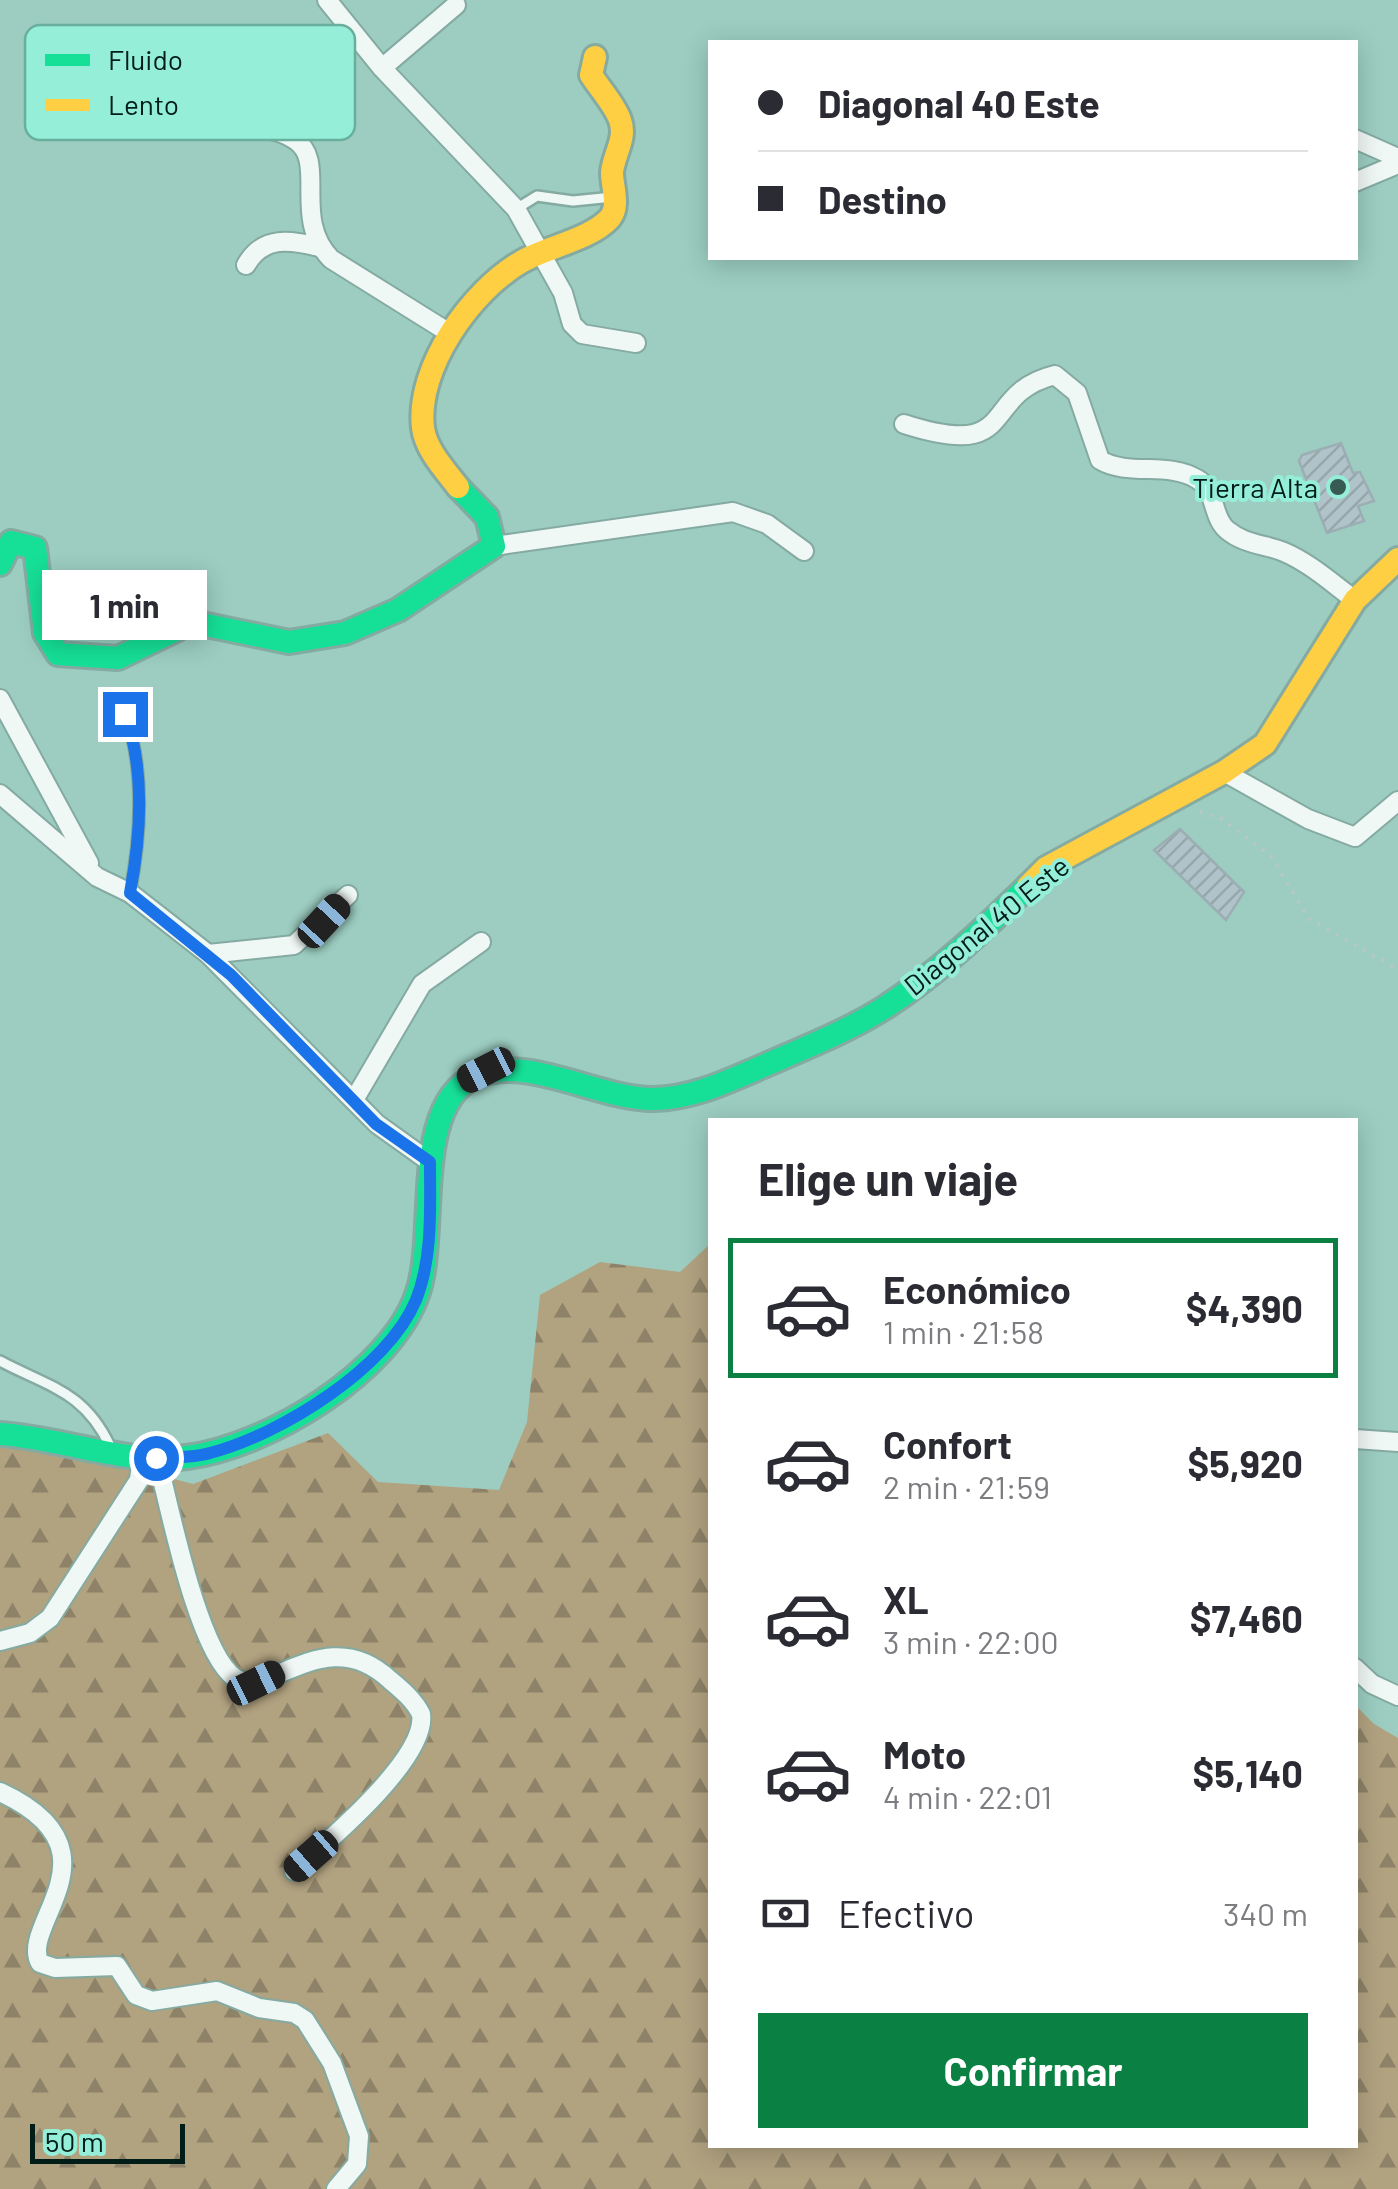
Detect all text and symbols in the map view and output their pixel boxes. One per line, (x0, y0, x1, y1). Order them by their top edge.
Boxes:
legend (25, 25, 355, 140)
text: Fluido (108, 42, 183, 76)
text: Diagonal 40 Este (818, 80, 1100, 126)
text: Lento (108, 87, 179, 121)
text: Destino (818, 176, 947, 222)
place label: Tierra Alta (1192, 470, 1318, 504)
marker: Tierra Alta (1327, 476, 1349, 498)
callout: 1 min (42, 569, 208, 639)
text: 1 min (89, 586, 160, 624)
route end (103, 692, 148, 737)
street label: Diagonal 40 Este (897, 848, 1075, 1002)
car (293, 889, 355, 953)
car (452, 1043, 520, 1097)
text: Elige un viaje (758, 1151, 1018, 1205)
icon: car (763, 1263, 853, 1353)
text: Económico (883, 1266, 1071, 1312)
text: $4,390 (1186, 1285, 1303, 1331)
text: 1 min · 21:58 (883, 1312, 1044, 1350)
icon: car (763, 1418, 853, 1508)
text: Confort (883, 1421, 1012, 1467)
route start (134, 1436, 179, 1481)
text: $5,920 (1188, 1440, 1303, 1486)
text: 2 min · 21:59 (883, 1467, 1050, 1505)
icon: car (763, 1573, 853, 1663)
text: XL (883, 1576, 929, 1622)
text: $7,460 (1190, 1595, 1303, 1641)
text: 3 min · 22:00 (883, 1622, 1059, 1660)
car (222, 1656, 290, 1710)
icon: car (763, 1728, 853, 1818)
text: Moto (883, 1731, 966, 1777)
text: $5,140 (1193, 1750, 1303, 1796)
text: 4 min · 22:01 (883, 1777, 1052, 1815)
car (279, 1825, 343, 1887)
icon: cash (758, 1886, 813, 1941)
text: Efectivo (838, 1890, 974, 1936)
text: 340 m (1223, 1894, 1308, 1932)
button: Confirmar (758, 2013, 1308, 2128)
scale bar (30, 2119, 185, 2164)
text: 50 m (45, 2124, 104, 2158)

